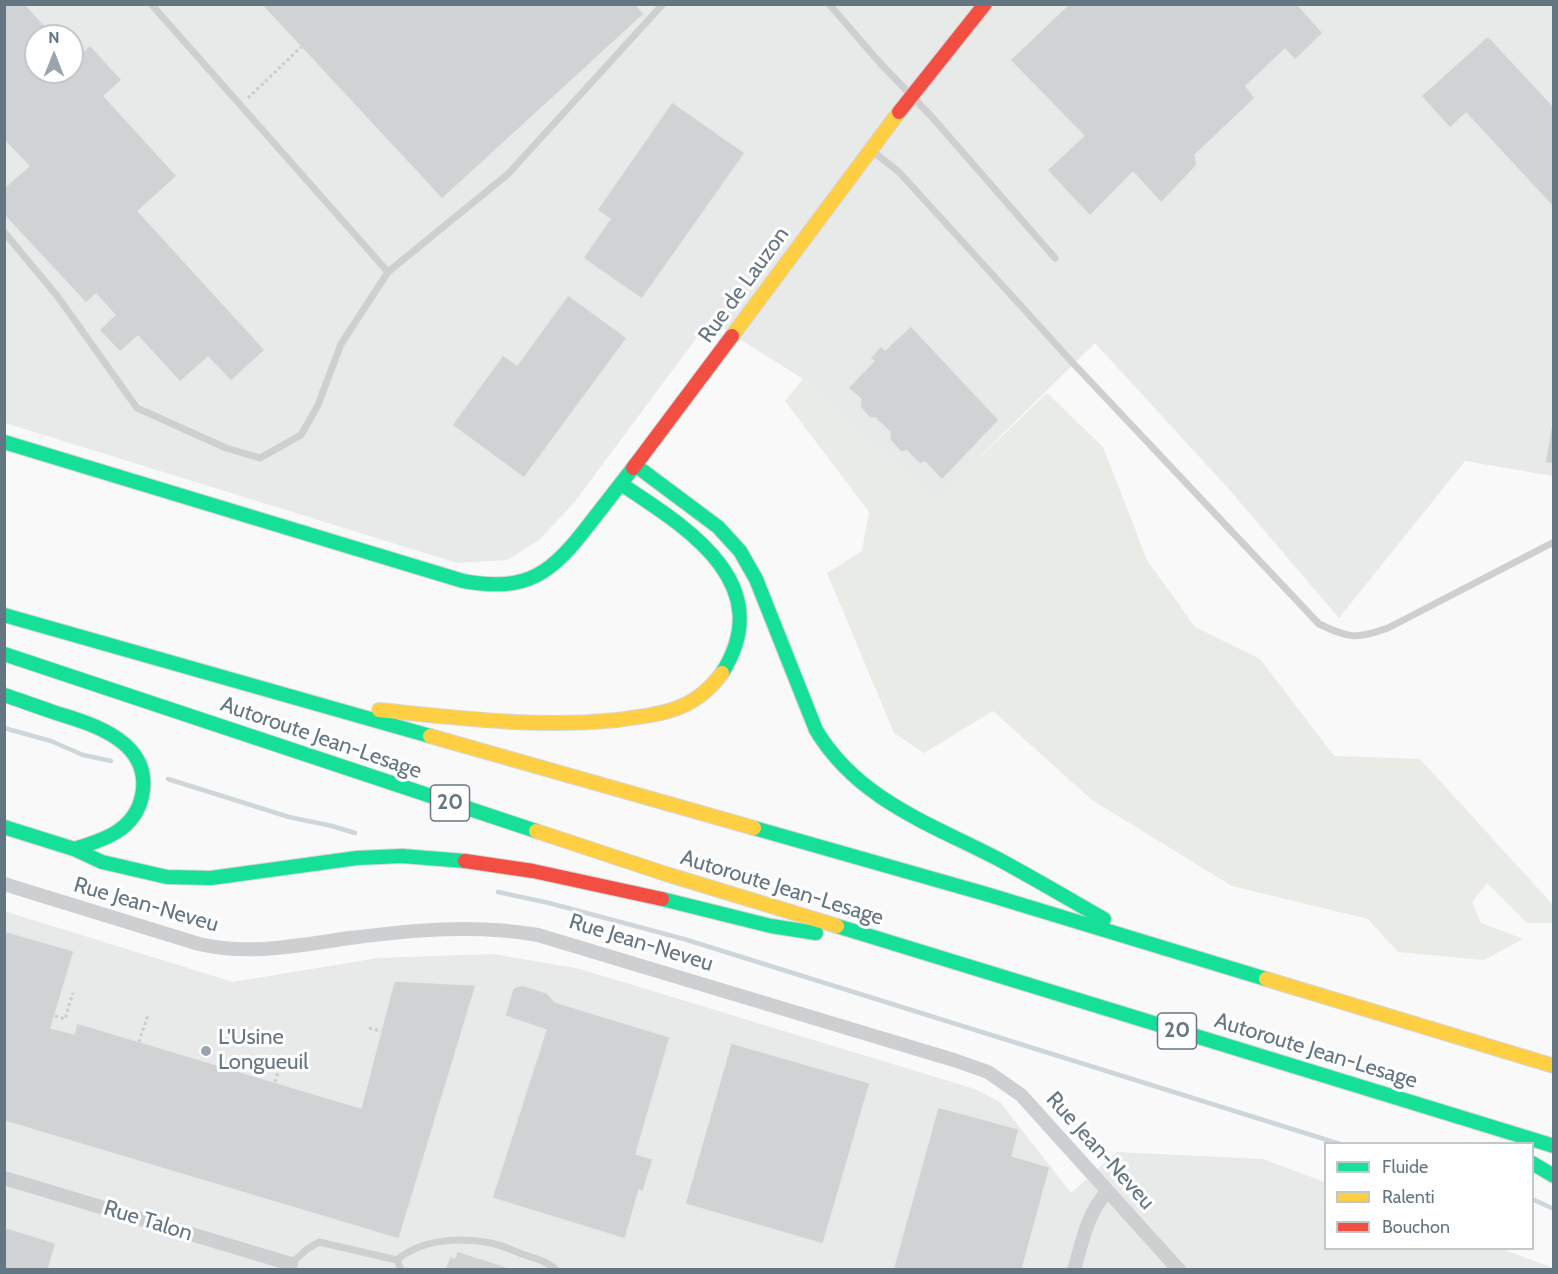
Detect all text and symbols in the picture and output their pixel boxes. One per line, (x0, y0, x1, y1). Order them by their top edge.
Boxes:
north arrow (24, 24, 84, 84)
text: N (48, 28, 60, 47)
street label: Rue de Lauzon (693, 222, 795, 348)
street label: Autoroute Jean-Lesage (217, 691, 425, 785)
road number: 20 (430, 785, 470, 821)
street label: Autoroute Jean-Lesage (677, 845, 887, 931)
street label: Rue Jean-Neveu (71, 872, 221, 938)
street label: Rue Jean-Neveu (566, 909, 716, 977)
street label: Autoroute Jean-Lesage (1211, 1008, 1421, 1094)
road number: 20 (1158, 1013, 1196, 1049)
place label: L'Usine Longueuil (218, 1025, 308, 1076)
marker: L'Usine Longueuil (199, 1044, 213, 1058)
street label: Rue Jean-Neveu (1040, 1087, 1160, 1215)
legend (1324, 1142, 1534, 1250)
text: Fluide (1382, 1156, 1428, 1178)
text: Ralenti (1382, 1186, 1435, 1208)
street label: Rue Talon (101, 1195, 195, 1247)
text: Bouchon (1382, 1216, 1450, 1238)

